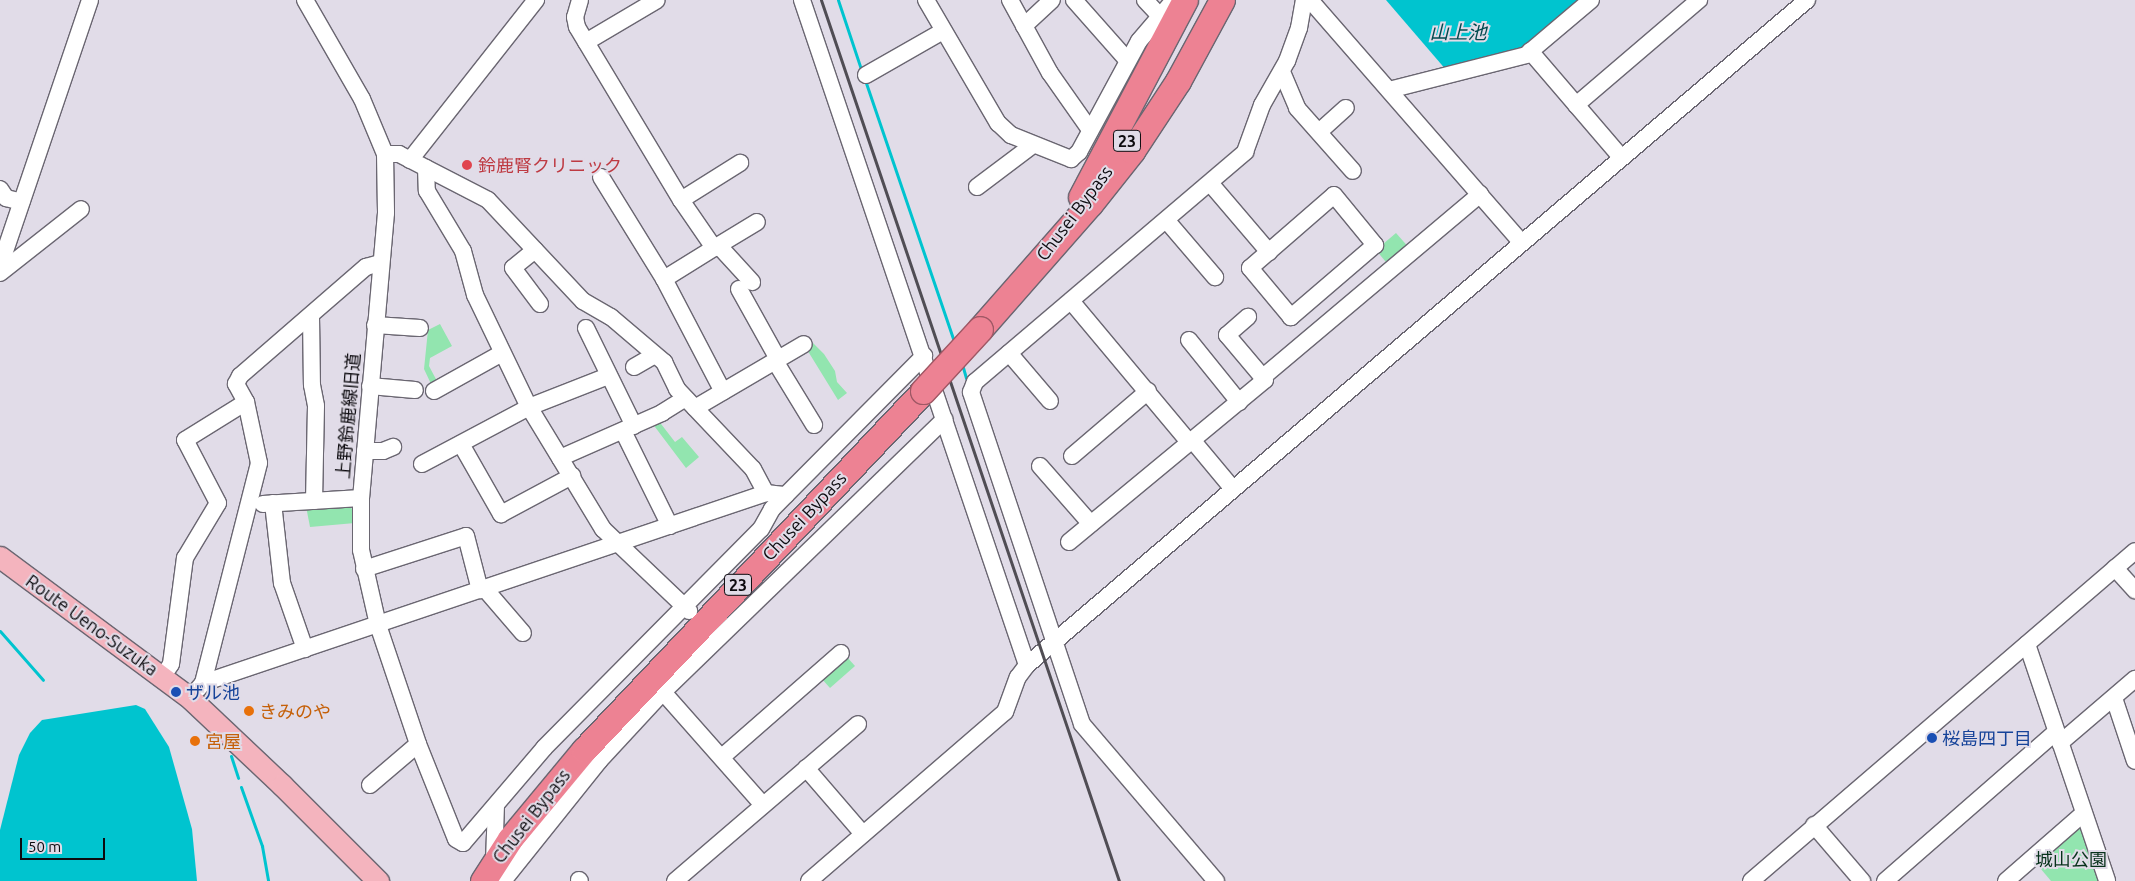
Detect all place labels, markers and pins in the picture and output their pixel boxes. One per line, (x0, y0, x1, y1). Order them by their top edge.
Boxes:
place label: 鈴鹿腎クリニック (478, 154, 622, 176)
marker: 鈴鹿腎クリニック (460, 158, 474, 172)
place label: ザル池 (186, 681, 240, 703)
marker: ザル池 (170, 686, 182, 698)
place label: きみのや (259, 700, 331, 722)
marker: きみのや (243, 705, 255, 717)
place label: 桜島四丁目 (1942, 727, 2032, 749)
place label: 宮屋 (205, 730, 241, 752)
marker: 桜島四丁目 (1926, 732, 1938, 744)
marker: 宮屋 (189, 735, 201, 747)

